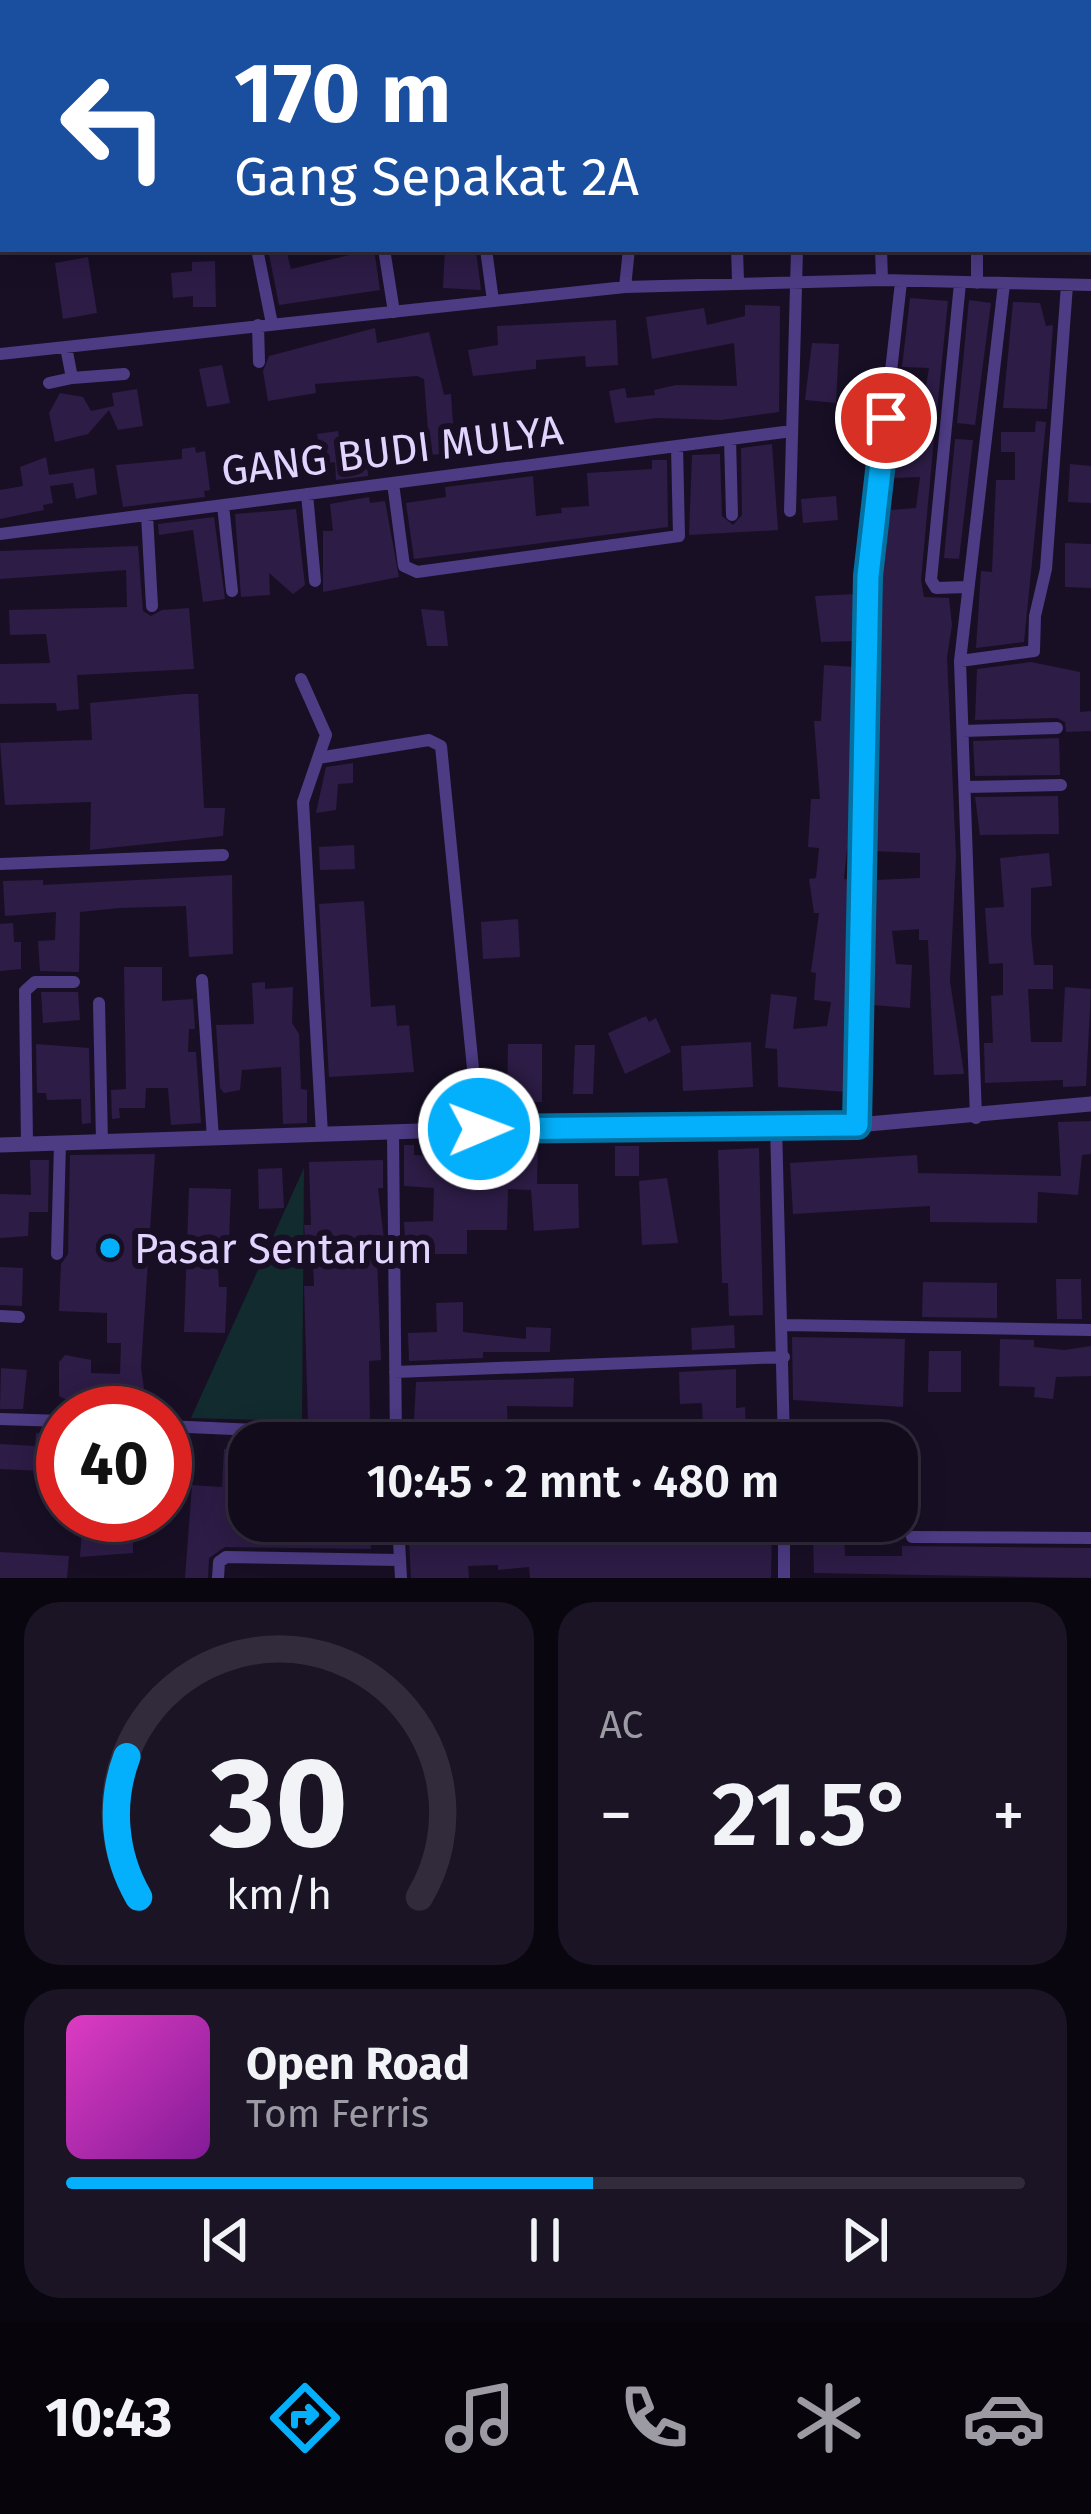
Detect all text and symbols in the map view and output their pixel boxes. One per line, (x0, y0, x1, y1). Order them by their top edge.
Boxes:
text: 170 m (234, 43, 451, 144)
icon: left (36, 48, 192, 204)
text: Gang Sepakat 2A (234, 145, 639, 209)
pin (835, 367, 937, 469)
icon: arrive (853, 385, 919, 451)
street label: GANG BUDI MULYA (219, 405, 566, 497)
position arrow (416, 1066, 542, 1192)
place label: Pasar Sentarum (134, 1224, 433, 1274)
marker: Pasar Sentarum (97, 1235, 123, 1261)
speed limit sign: 40 (36, 1386, 192, 1542)
text: 10:45 · 2 mnt · 480 m (367, 1455, 779, 1509)
text: AC (600, 1702, 643, 1748)
text: 30 (209, 1729, 348, 1879)
text: 21.5° (712, 1761, 913, 1869)
text: − (600, 1776, 633, 1855)
text: + (992, 1776, 1025, 1855)
text: km/h (226, 1868, 332, 1919)
text: Open Road (246, 2037, 470, 2091)
text: Tom Ferris (246, 2091, 429, 2137)
icon: previous (193, 2207, 259, 2273)
icon: pause (512, 2207, 578, 2273)
icon: next (832, 2207, 898, 2273)
icon: directions (263, 2376, 347, 2460)
icon: music (438, 2376, 522, 2460)
icon: phone (612, 2376, 696, 2460)
icon: climate (787, 2376, 871, 2460)
icon: car (962, 2376, 1046, 2460)
text: 10:43 (45, 2386, 172, 2450)

